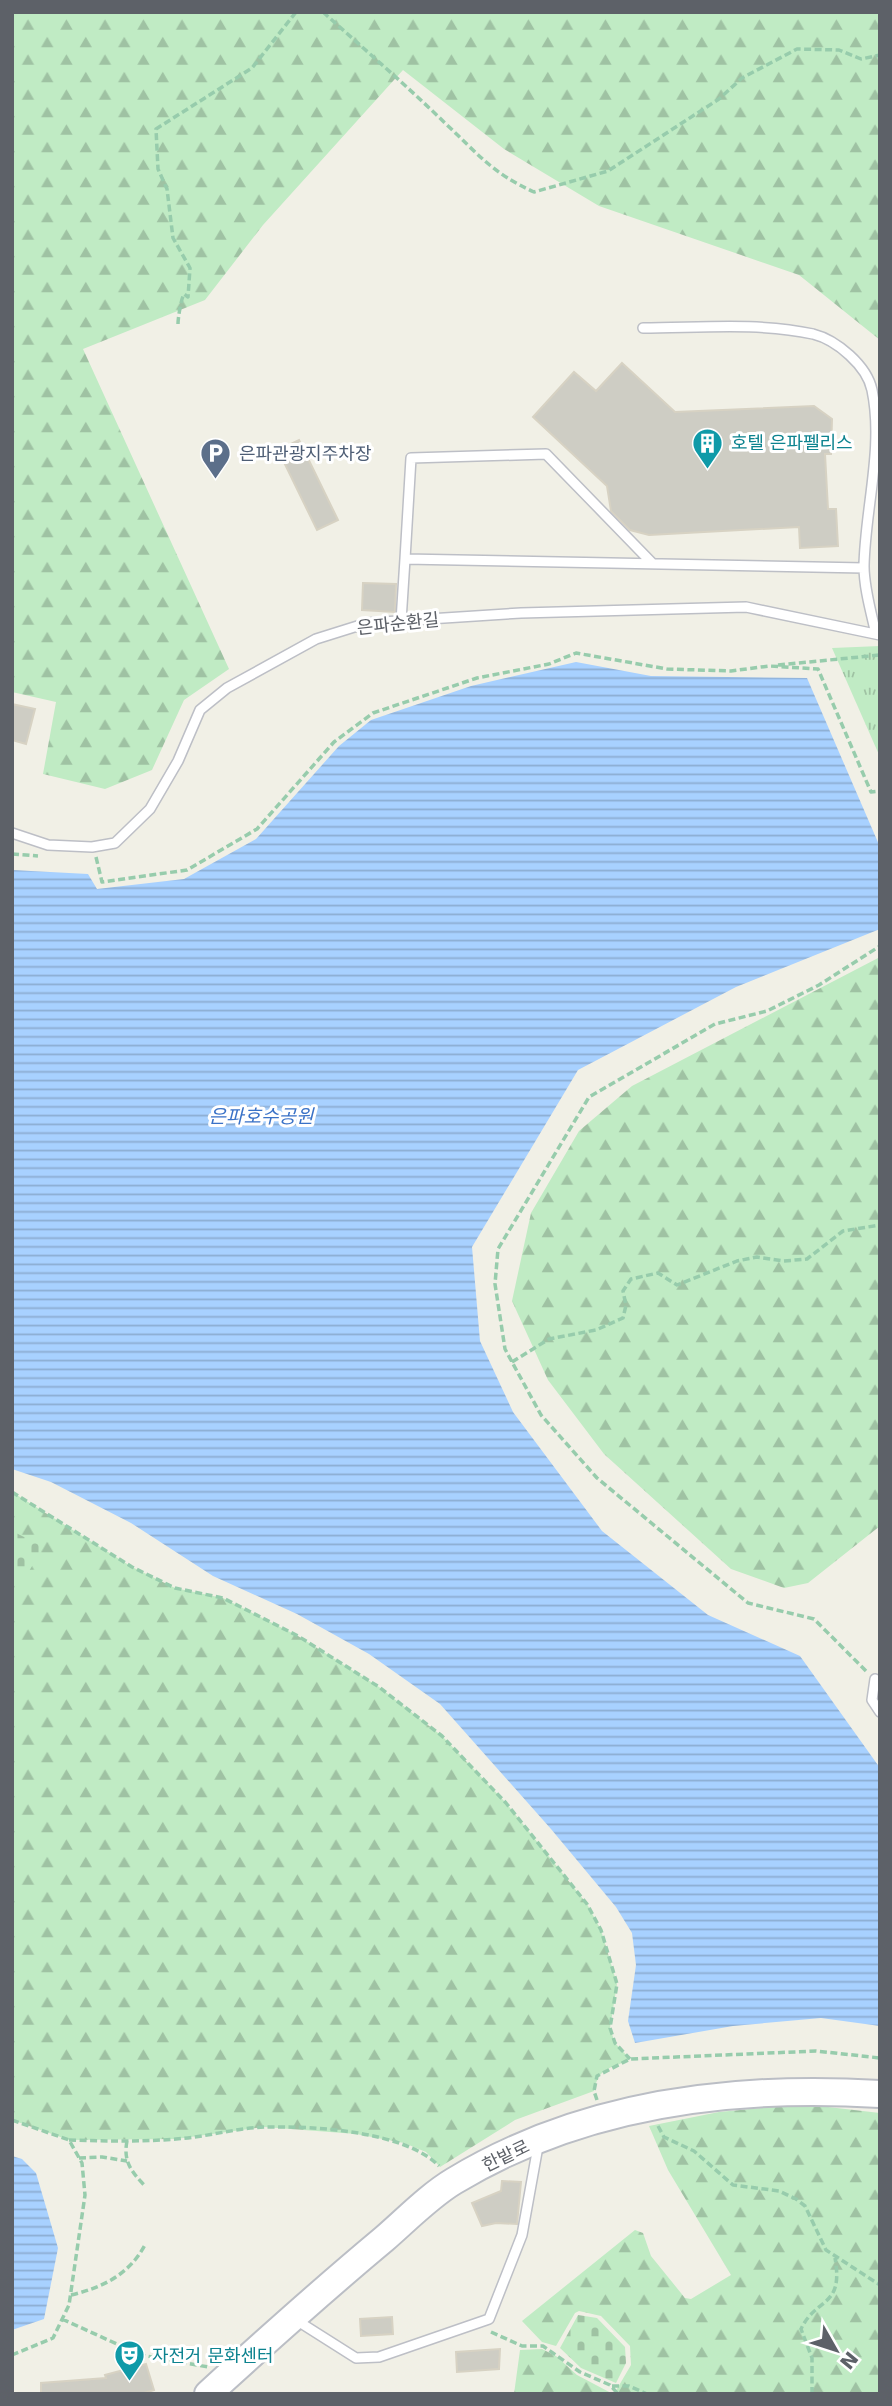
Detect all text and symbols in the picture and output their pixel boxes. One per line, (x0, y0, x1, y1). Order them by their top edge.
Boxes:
building icon: 호텔 은파펠리스 (691, 426, 725, 470)
place label: 호텔 은파펠리스 (731, 432, 853, 453)
parking icon: 은파관광지주차장 (199, 437, 233, 481)
place label: 은파관광지주차장 (239, 443, 371, 464)
street label: 은파순환길 (356, 609, 440, 638)
water label: 은파호수공원 (209, 1105, 315, 1127)
street label: 한밭로 (479, 2135, 533, 2176)
north arrow (801, 2315, 871, 2385)
theatre icon: 자전거 문화센터 (112, 2339, 146, 2383)
place label: 자전거 문화센터 (152, 2345, 274, 2366)
text: N (836, 2348, 863, 2374)

